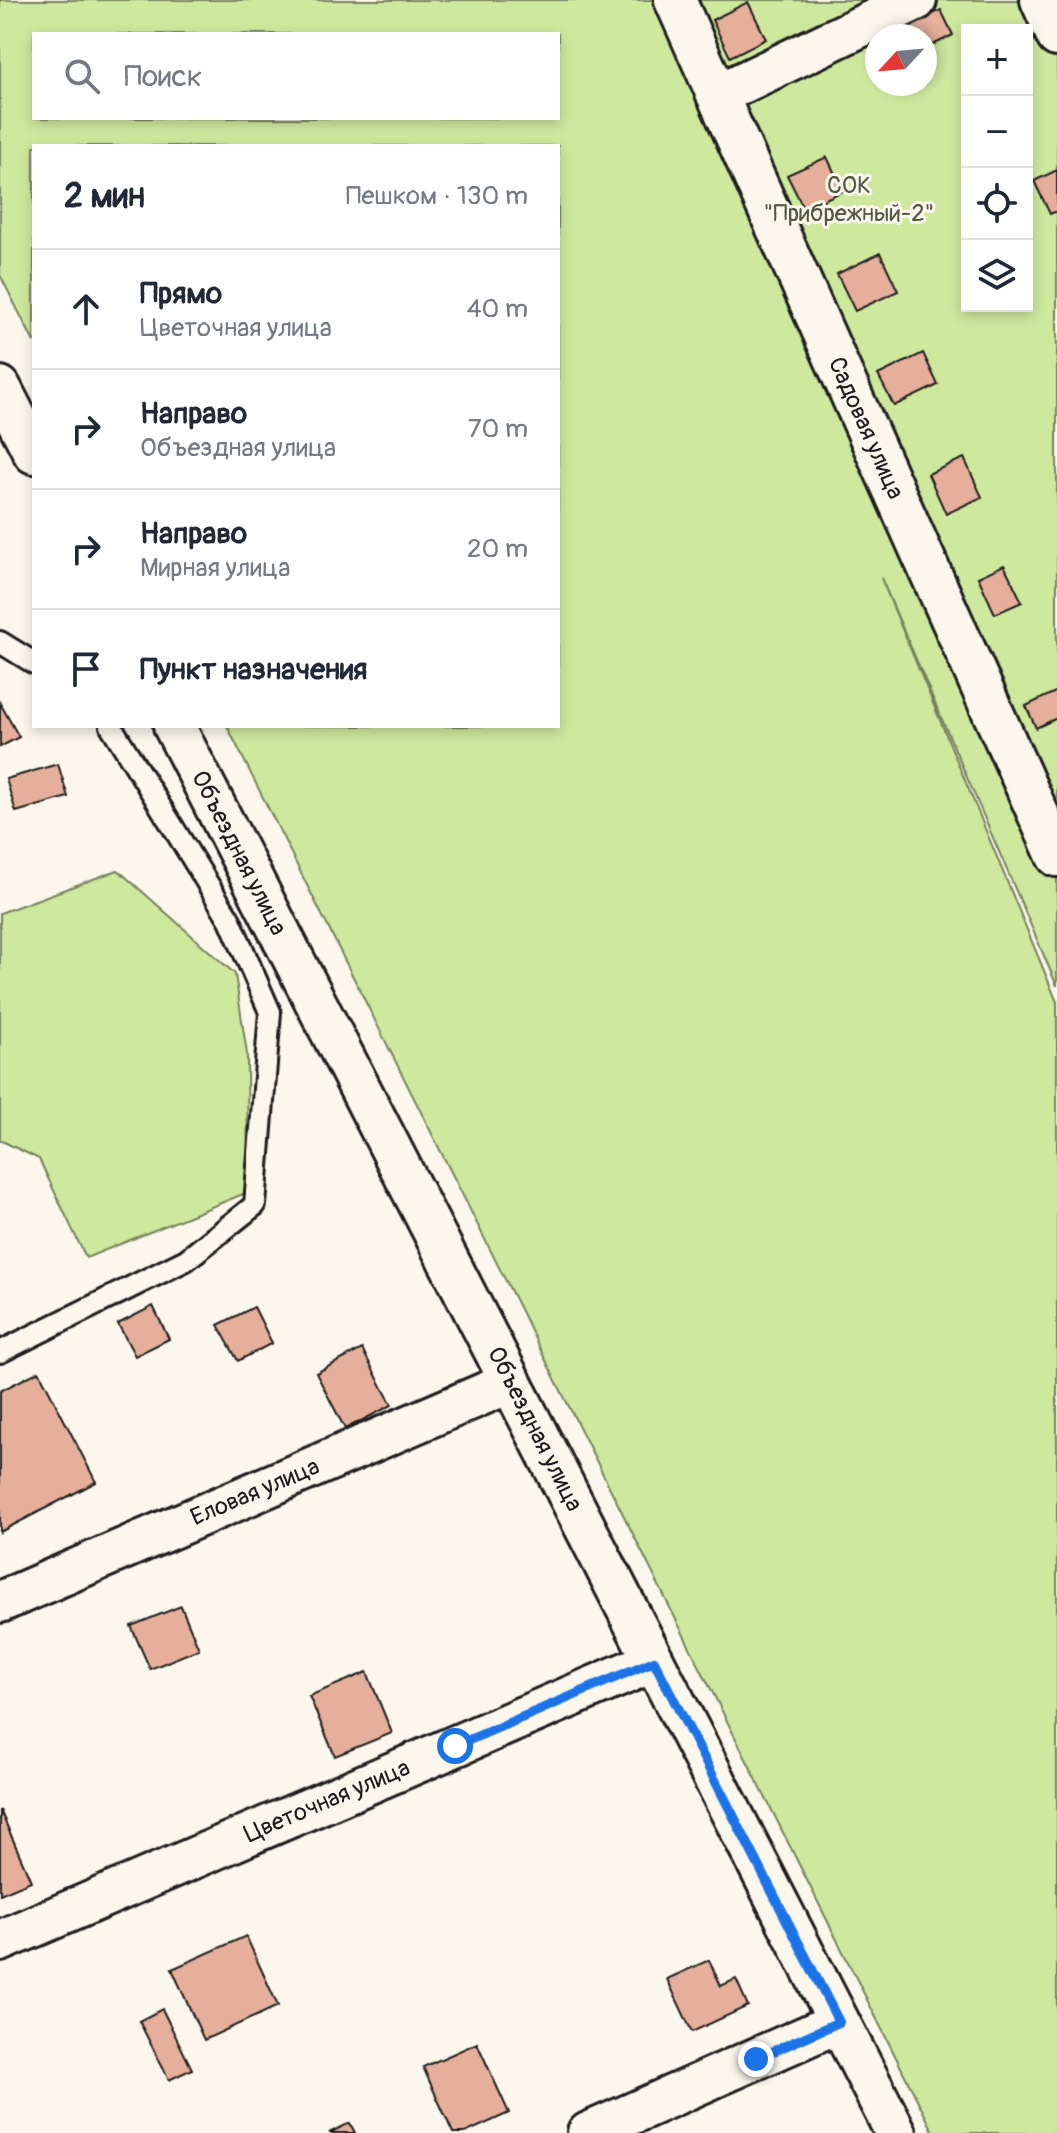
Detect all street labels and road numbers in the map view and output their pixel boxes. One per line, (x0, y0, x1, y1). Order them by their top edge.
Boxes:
street label: Садовая улица (822, 352, 910, 504)
street label: Объездная улица (185, 766, 293, 940)
street label: Объездная улица (481, 1342, 589, 1516)
street label: Еловая улица (186, 1452, 324, 1532)
street label: Цветочная улица (240, 1753, 414, 1849)

